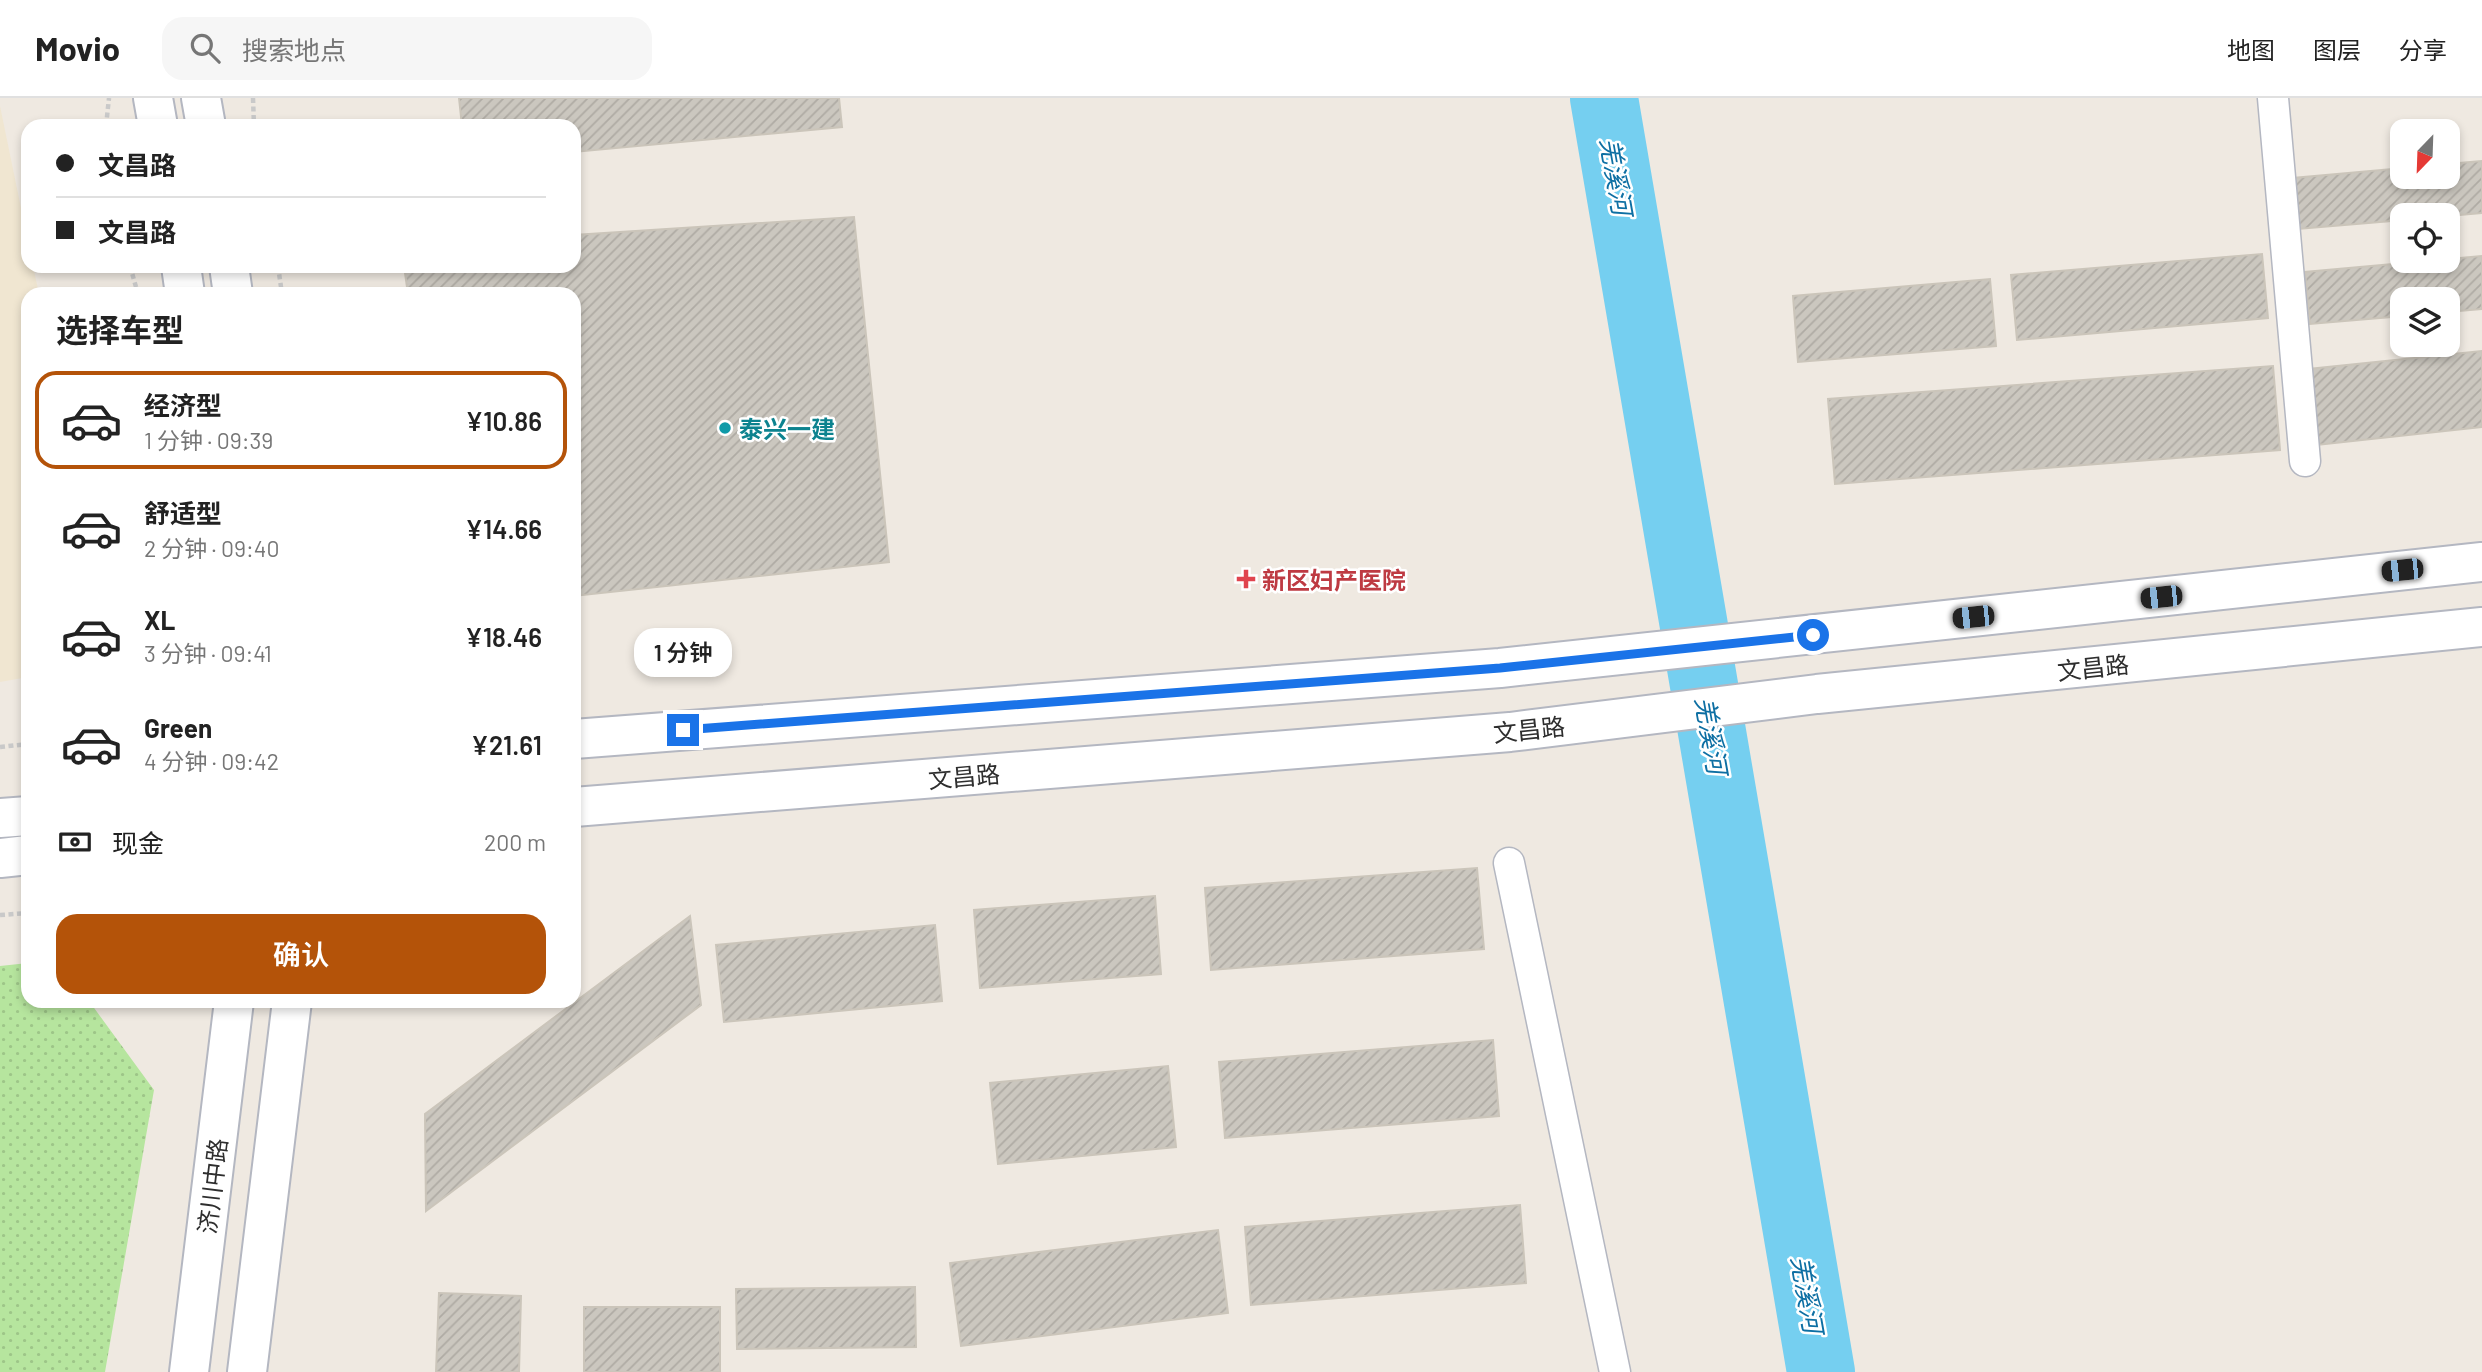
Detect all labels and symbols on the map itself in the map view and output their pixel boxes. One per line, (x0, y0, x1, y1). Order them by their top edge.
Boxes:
north arrow (2390, 119, 2460, 189)
water label: 羌溪河 (1595, 135, 1640, 222)
place label: 泰兴一建 (739, 414, 835, 443)
marker: 泰兴一建 (717, 420, 733, 436)
car (2381, 557, 2424, 583)
place label: 新区妇产医院 (1262, 565, 1406, 594)
marker: 新区妇产医院 (1236, 569, 1256, 589)
car (2140, 584, 2183, 610)
car (1952, 604, 1995, 630)
route start (1797, 619, 1829, 651)
callout: 1 分钟 (634, 628, 732, 678)
street label: 文昌路 (2056, 649, 2130, 685)
water label: 羌溪河 (1690, 694, 1735, 781)
street label: 文昌路 (1492, 711, 1566, 747)
route end (667, 714, 699, 746)
street label: 文昌路 (927, 758, 1001, 794)
street label: 济川中路 (192, 1137, 232, 1235)
water label: 羌溪河 (1786, 1253, 1831, 1340)

